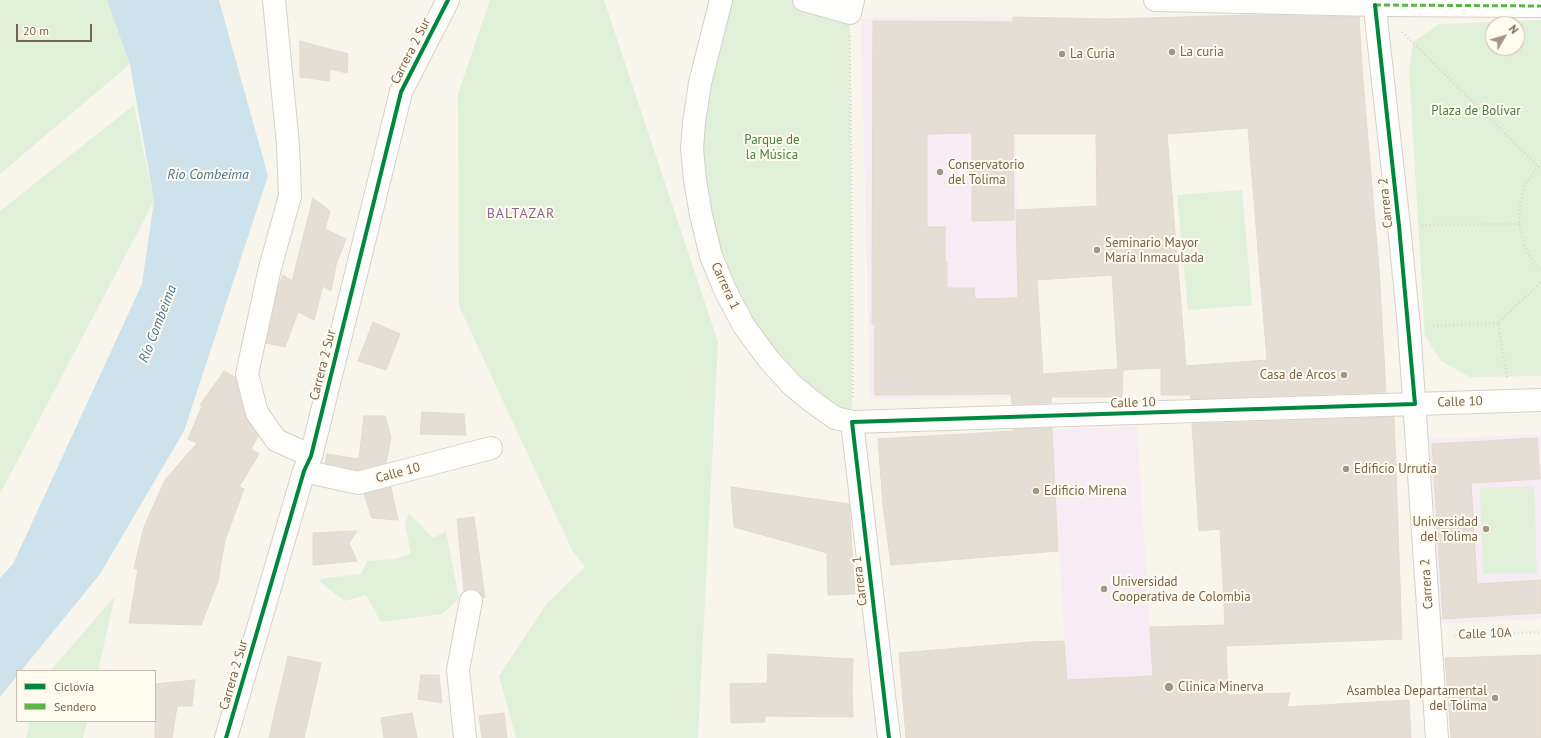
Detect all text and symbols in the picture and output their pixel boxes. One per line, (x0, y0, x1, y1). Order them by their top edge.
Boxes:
street label: Carrera 2 Sur (388, 15, 434, 87)
scale bar (18, 16, 94, 42)
north arrow (1485, 16, 1525, 56)
text: N (1506, 22, 1521, 36)
text: 20 m (23, 23, 49, 38)
place label: La curia (1180, 44, 1224, 60)
place label: La Curia (1070, 46, 1115, 62)
marker: La curia (1167, 47, 1177, 57)
marker: La Curia (1057, 49, 1067, 59)
park label: Plaza de Bolívar (1431, 103, 1521, 119)
park label: Parque de la Música (744, 132, 800, 163)
place label: Conservatorio del Tolima (948, 157, 1024, 188)
water label: Rio Combeima (167, 167, 249, 183)
marker: Conservatorio del Tolima (935, 167, 945, 177)
street label: Carrera 2 (1376, 177, 1396, 229)
district label: BALTAZAR (487, 206, 555, 222)
place label: Seminario Mayor María Inmaculada (1105, 235, 1204, 266)
marker: Seminario Mayor María Inmaculada (1092, 245, 1102, 255)
street label: Carrera 1 (707, 260, 743, 312)
water label: Río Combeima (136, 283, 180, 365)
street label: Carrera 2 Sur (307, 328, 339, 402)
place label: Casa de Arcos (1260, 367, 1336, 383)
marker: Casa de Arcos (1339, 370, 1349, 380)
street label: Calle 10 (1437, 393, 1483, 411)
street label: Calle 10 (1110, 394, 1156, 412)
street label: Calle 10 (374, 460, 422, 486)
place label: Edificio Urrutia (1354, 461, 1437, 477)
marker: Edificio Urrutia (1341, 464, 1351, 474)
place label: Edificio Mirena (1044, 483, 1127, 499)
marker: Edificio Mirena (1031, 486, 1041, 496)
place label: Universidad del Tolima (1412, 514, 1478, 545)
marker: Universidad del Tolima (1481, 524, 1491, 534)
street label: Carrera 1 (849, 555, 871, 607)
street label: Carrera 2 (1417, 558, 1437, 610)
place label: Universidad Cooperativa de Colombia (1112, 574, 1251, 605)
marker: Universidad Cooperativa de Colombia (1099, 584, 1109, 594)
street label: Calle 10A (1458, 625, 1512, 643)
street label: Carrera 2 Sur (217, 638, 251, 712)
legend (16, 670, 156, 722)
text: Ciclovía (54, 679, 94, 694)
place label: Clinica Minerva (1178, 679, 1264, 695)
marker: Clinica Minerva (1163, 681, 1175, 693)
place label: Asamblea Departamental del Tolima (1346, 683, 1487, 714)
marker: Asamblea Departamental del Tolima (1490, 693, 1500, 703)
text: Sendero (54, 699, 96, 714)

